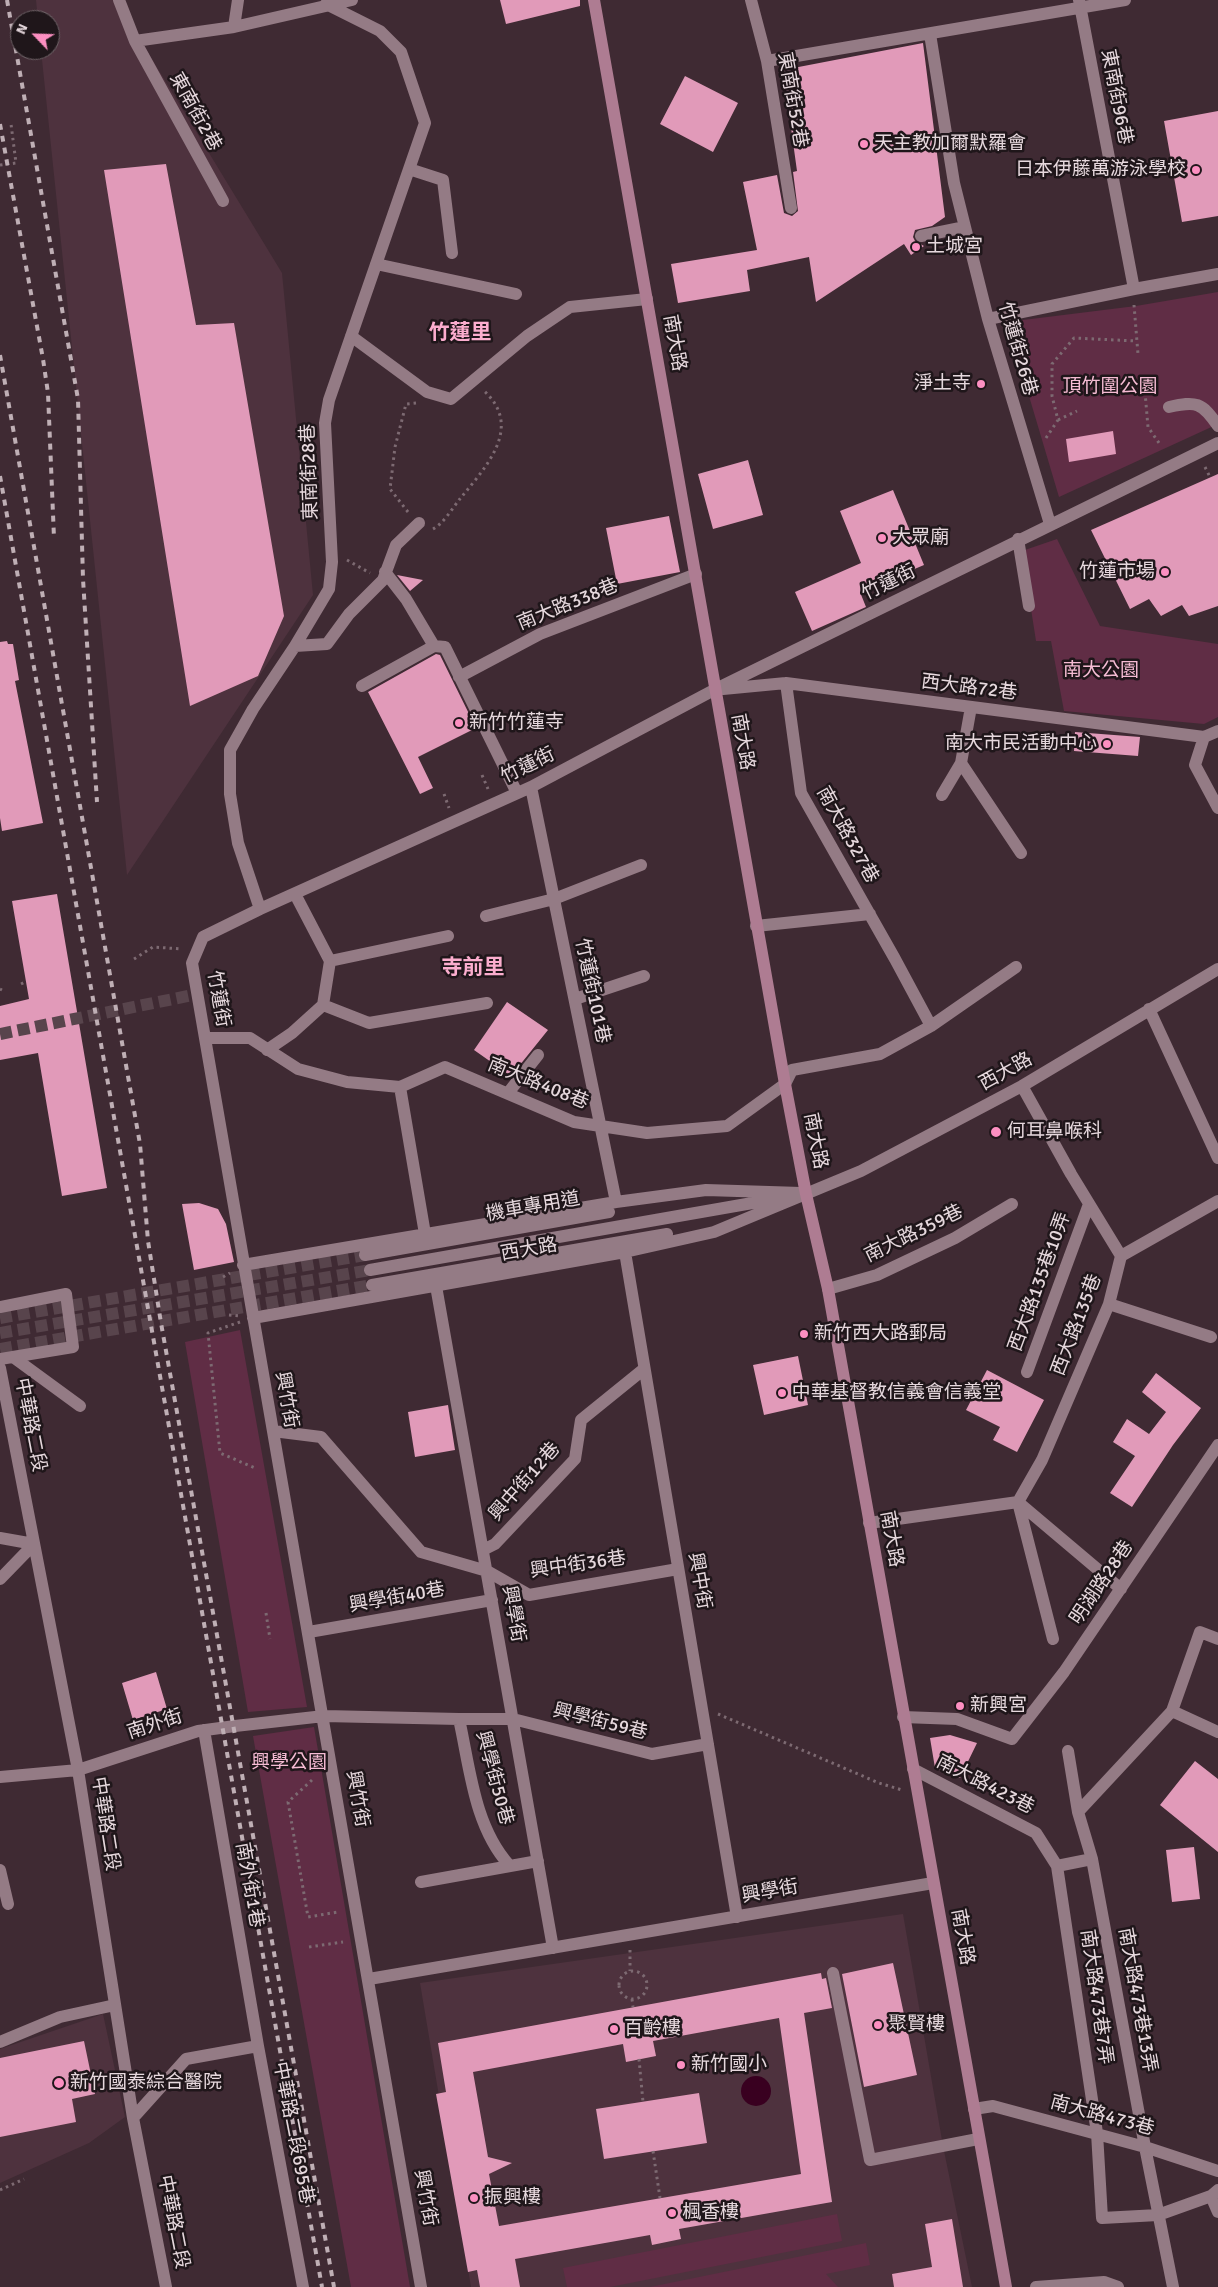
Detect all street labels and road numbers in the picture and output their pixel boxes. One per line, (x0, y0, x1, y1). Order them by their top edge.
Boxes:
street label: 東南街96巷 (1096, 47, 1136, 147)
street label: 東南街52巷 (772, 50, 812, 150)
street label: 東南街2巷 (164, 69, 226, 155)
street label: 竹蓮街26巷 (993, 299, 1041, 399)
street label: 南大路 (658, 313, 690, 373)
street label: 東南街28巷 (297, 423, 323, 521)
street label: 竹蓮街 (858, 560, 920, 606)
street label: 南大路338巷 (514, 574, 622, 636)
street label: 西大路72巷 (920, 671, 1018, 705)
street label: 南大路 (726, 712, 758, 772)
street label: 竹蓮街 (497, 743, 559, 789)
street label: 南大路327巷 (811, 783, 883, 887)
street label: 竹蓮街101巷 (570, 936, 614, 1046)
street label: 竹蓮街 (202, 969, 234, 1029)
street label: 西大路 (976, 1048, 1036, 1096)
street label: 南大路408巷 (484, 1053, 592, 1115)
street label: 南大路 (798, 1111, 832, 1171)
street label: 機車專用道 (484, 1188, 582, 1226)
street label: 南大路359巷 (861, 1200, 967, 1268)
street label: 西大路135巷10弄 (1004, 1209, 1076, 1355)
street label: 西大路 (499, 1234, 559, 1266)
street label: 西大路135巷 (1047, 1271, 1107, 1379)
street label: 興竹街 (270, 1370, 302, 1430)
street label: 中華路二段 (10, 1376, 50, 1474)
street label: 興中街12巷 (485, 1438, 565, 1526)
street label: 南大路 (875, 1509, 907, 1569)
street label: 明湖路28巷 (1066, 1537, 1138, 1629)
street label: 興中街36巷 (529, 1547, 627, 1583)
street label: 興中街 (683, 1551, 715, 1611)
street label: 興學街40巷 (347, 1578, 447, 1618)
street label: 興學街 (497, 1584, 529, 1644)
street label: 興學街59巷 (550, 1699, 650, 1745)
street label: 南外街 (124, 1705, 186, 1745)
street label: 興學街50巷 (470, 1728, 518, 1828)
street label: 南大路423巷 (932, 1751, 1038, 1819)
street label: 興竹街 (341, 1769, 373, 1829)
street label: 中華路二段 (86, 1775, 124, 1873)
street label: 南外街1巷 (230, 1841, 268, 1929)
street label: 興學街 (740, 1876, 800, 1908)
street label: 南大路 (946, 1907, 978, 1967)
street label: 南大路473巷13弄 (1113, 1926, 1161, 2074)
street label: 南大路473巷7弄 (1075, 1928, 1117, 2066)
street label: 中華路二段695巷 (268, 2060, 318, 2206)
street label: 南大路473巷 (1047, 2091, 1157, 2141)
street label: 興竹街 (409, 2168, 441, 2228)
street label: 中華路二段 (153, 2173, 193, 2271)

